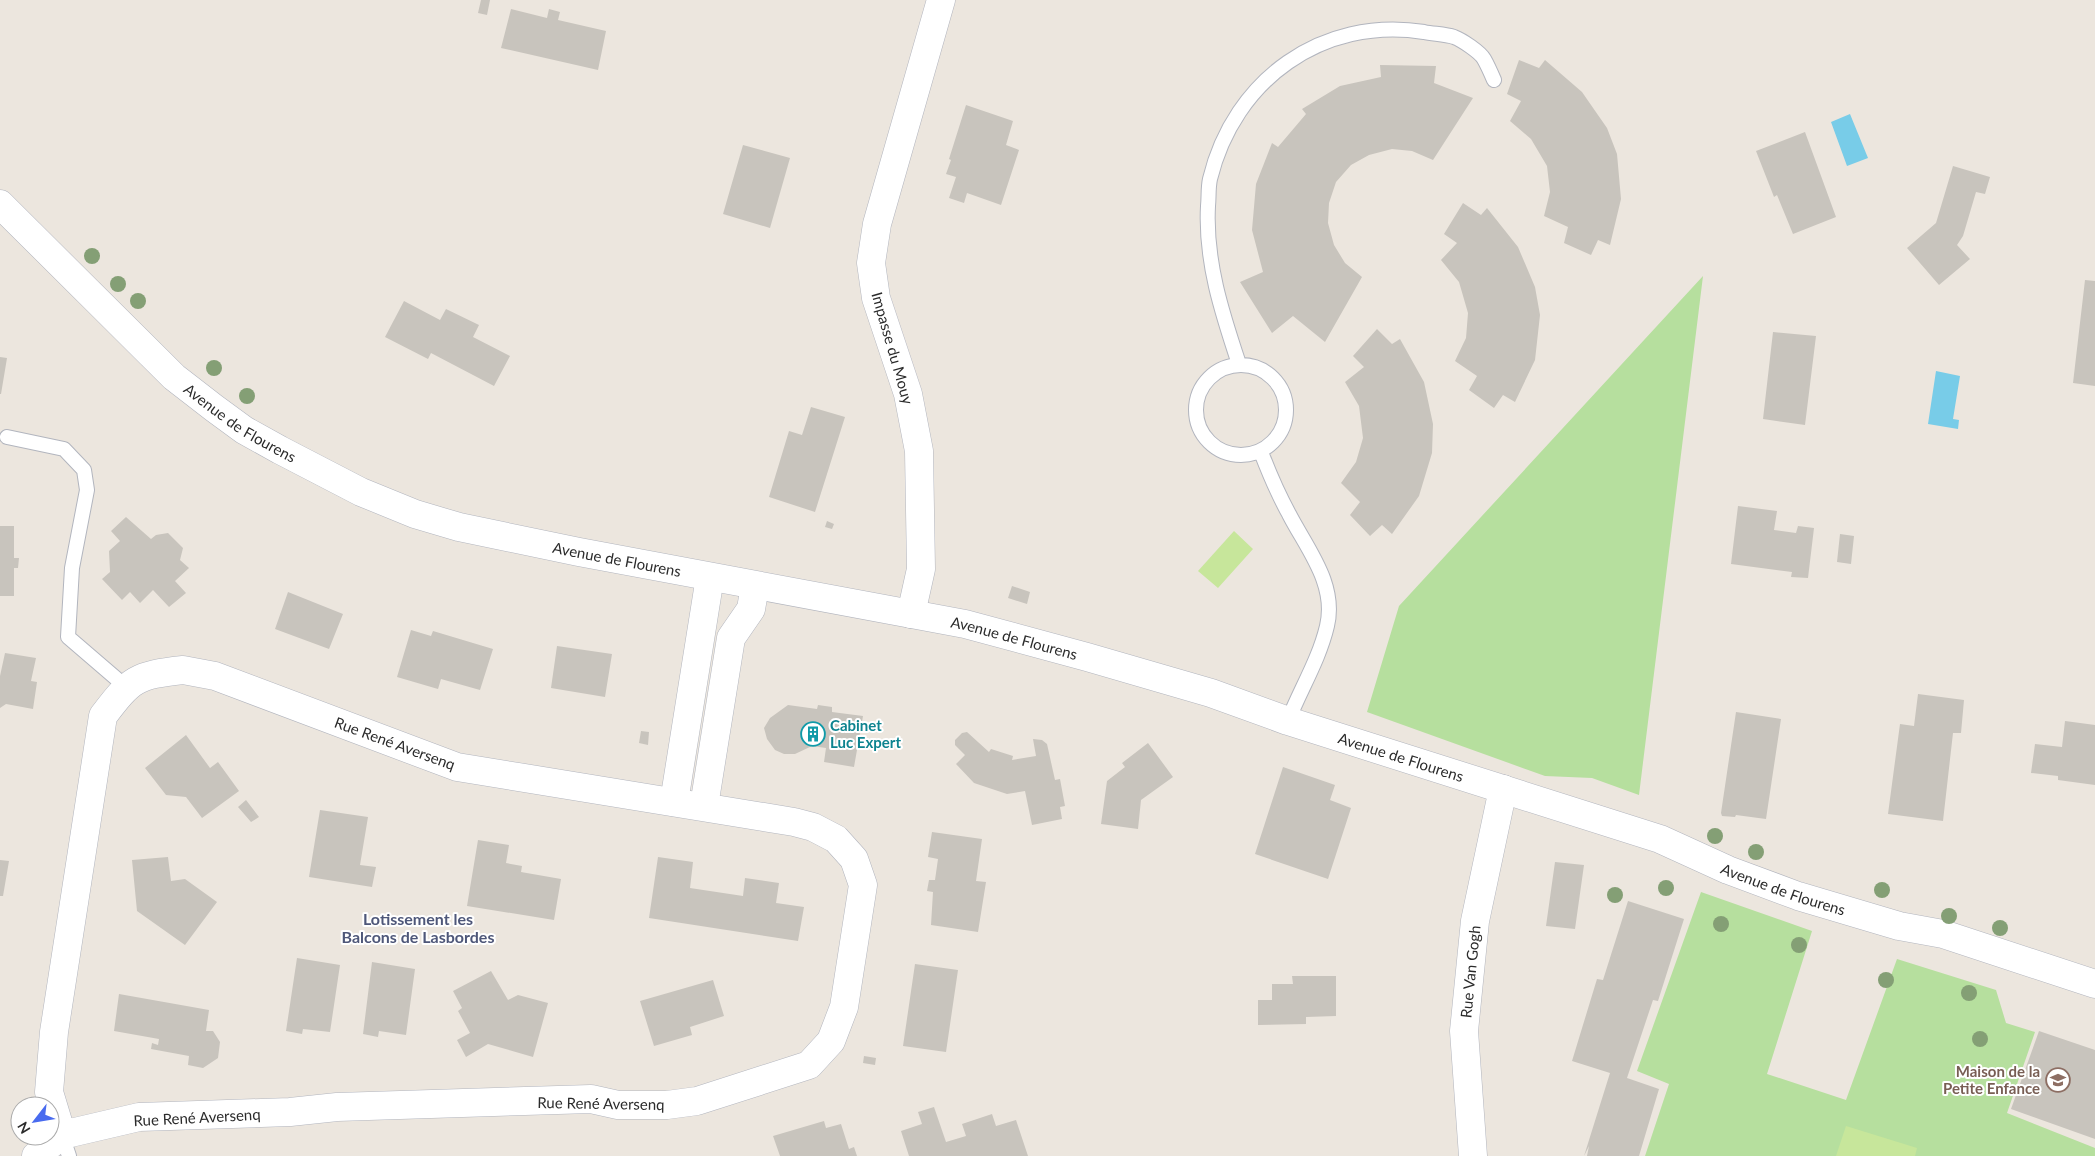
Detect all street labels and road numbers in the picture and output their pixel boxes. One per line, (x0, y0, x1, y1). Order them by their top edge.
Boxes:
street label: Impasse du Mouy (868, 290, 918, 406)
street label: Avenue de Flourens (181, 379, 299, 466)
street label: Avenue de Flourens (551, 538, 683, 580)
street label: Avenue de Flourens (949, 613, 1080, 663)
street label: Rue René Aversenq (332, 713, 458, 773)
street label: Avenue de Flourens (1336, 729, 1466, 785)
street label: Avenue de Flourens (1718, 859, 1848, 919)
street label: Rue Van Gogh (1456, 924, 1484, 1019)
street label: Rue René Aversenq (537, 1093, 665, 1113)
street label: Rue René Aversenq (133, 1105, 261, 1129)

